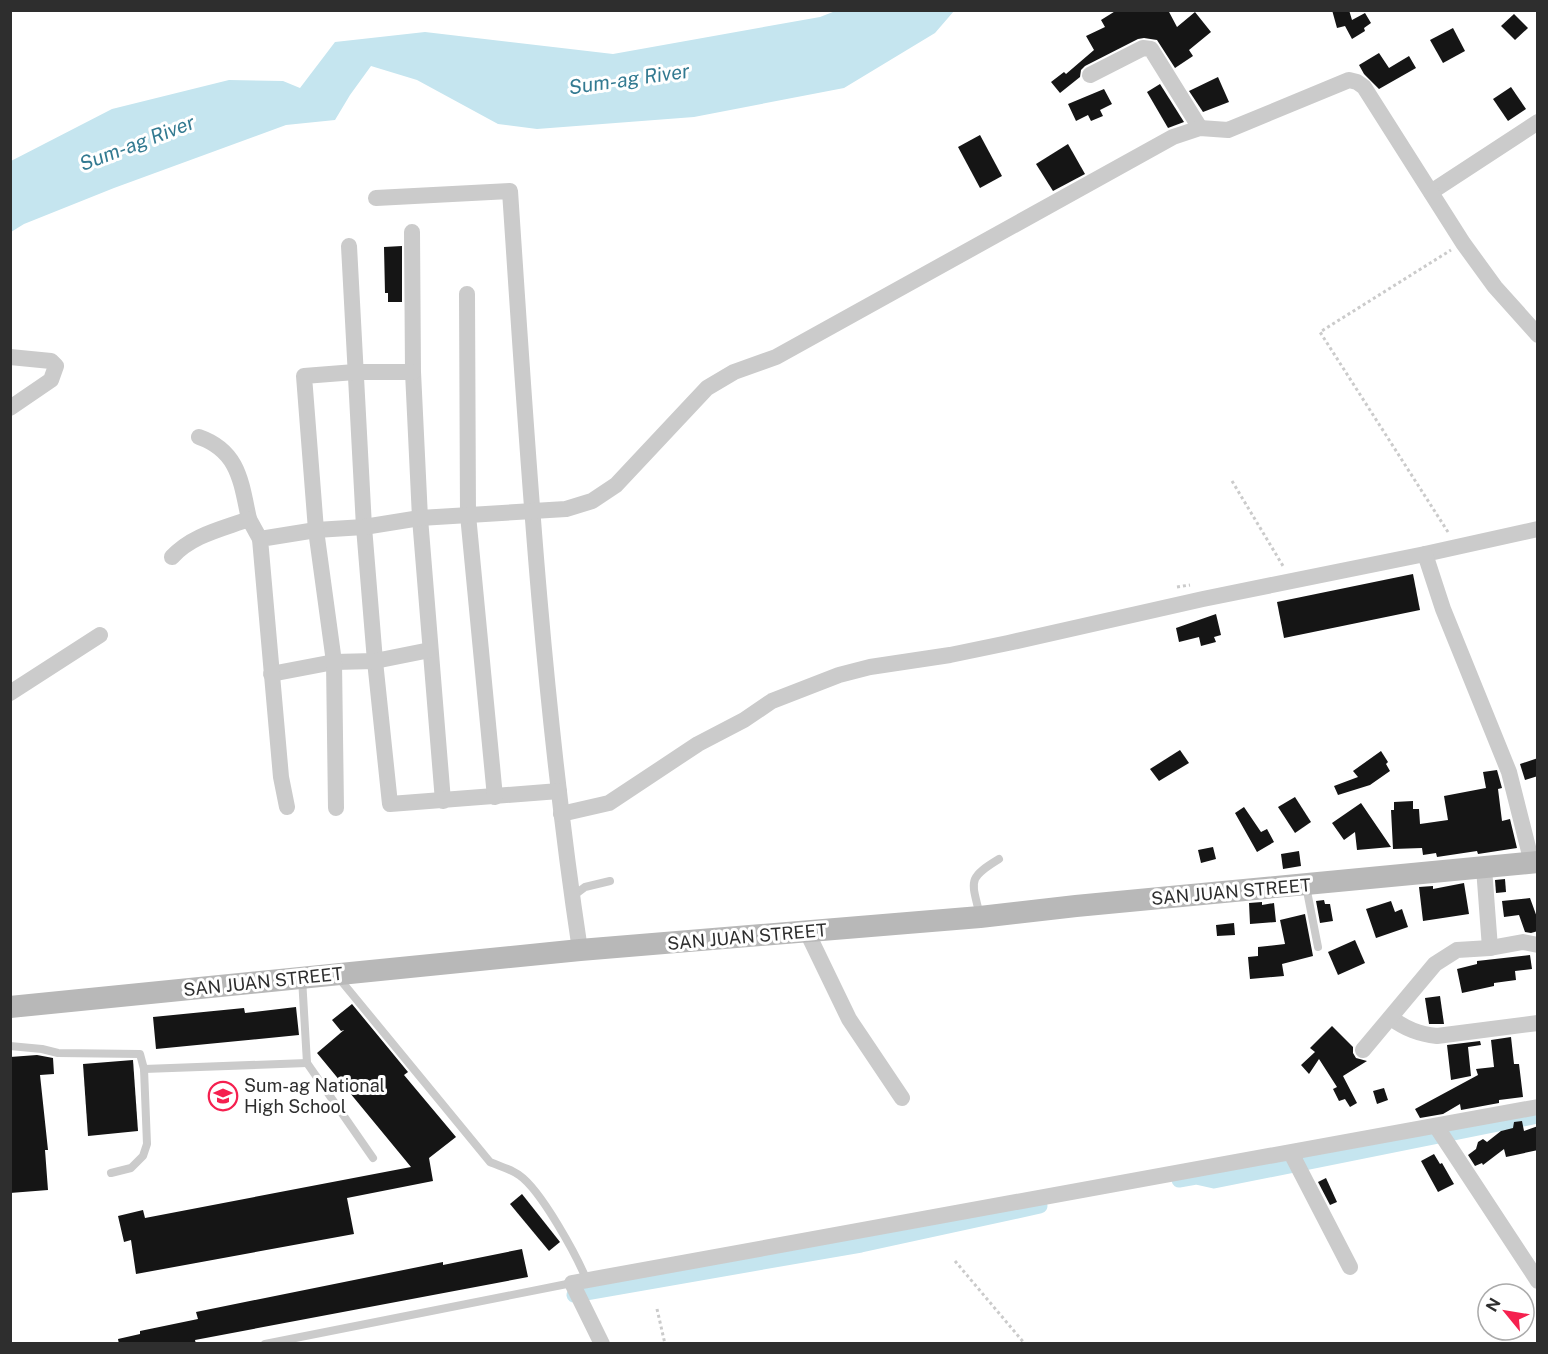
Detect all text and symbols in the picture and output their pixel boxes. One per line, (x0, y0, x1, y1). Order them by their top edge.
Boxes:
water label: Sum-ag River (567, 59, 691, 99)
water label: Sum-ag River (76, 110, 198, 176)
street label: SAN JUAN STREET (1150, 874, 1312, 909)
street label: SAN JUAN STREET (666, 919, 828, 954)
street label: SAN JUAN STREET (182, 963, 344, 1000)
place label: Sum-ag National High School (244, 1075, 385, 1117)
school or university icon: Sum-ag National High School (207, 1080, 239, 1112)
north arrow (1476, 1282, 1536, 1342)
text: N (1482, 1295, 1505, 1315)

